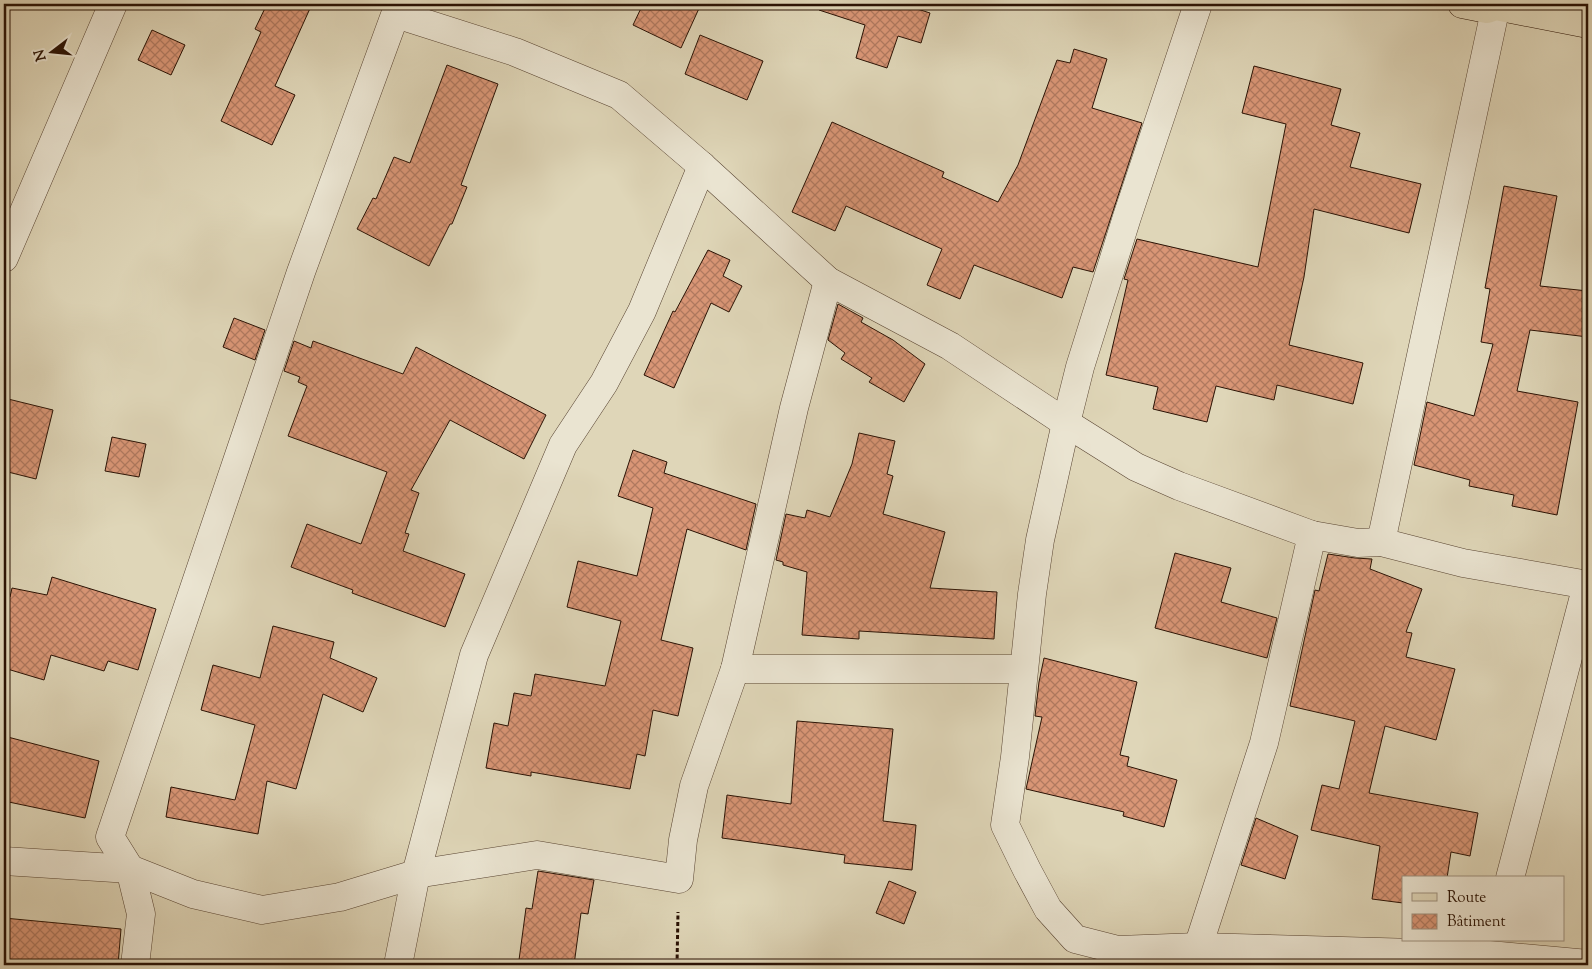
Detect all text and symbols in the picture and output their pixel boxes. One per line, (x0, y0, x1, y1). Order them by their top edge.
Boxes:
north arrow (28, 28, 78, 78)
text: N (30, 47, 53, 63)
legend (1402, 876, 1564, 942)
text: Route (1447, 888, 1486, 909)
text: Bâtiment (1447, 912, 1506, 933)

